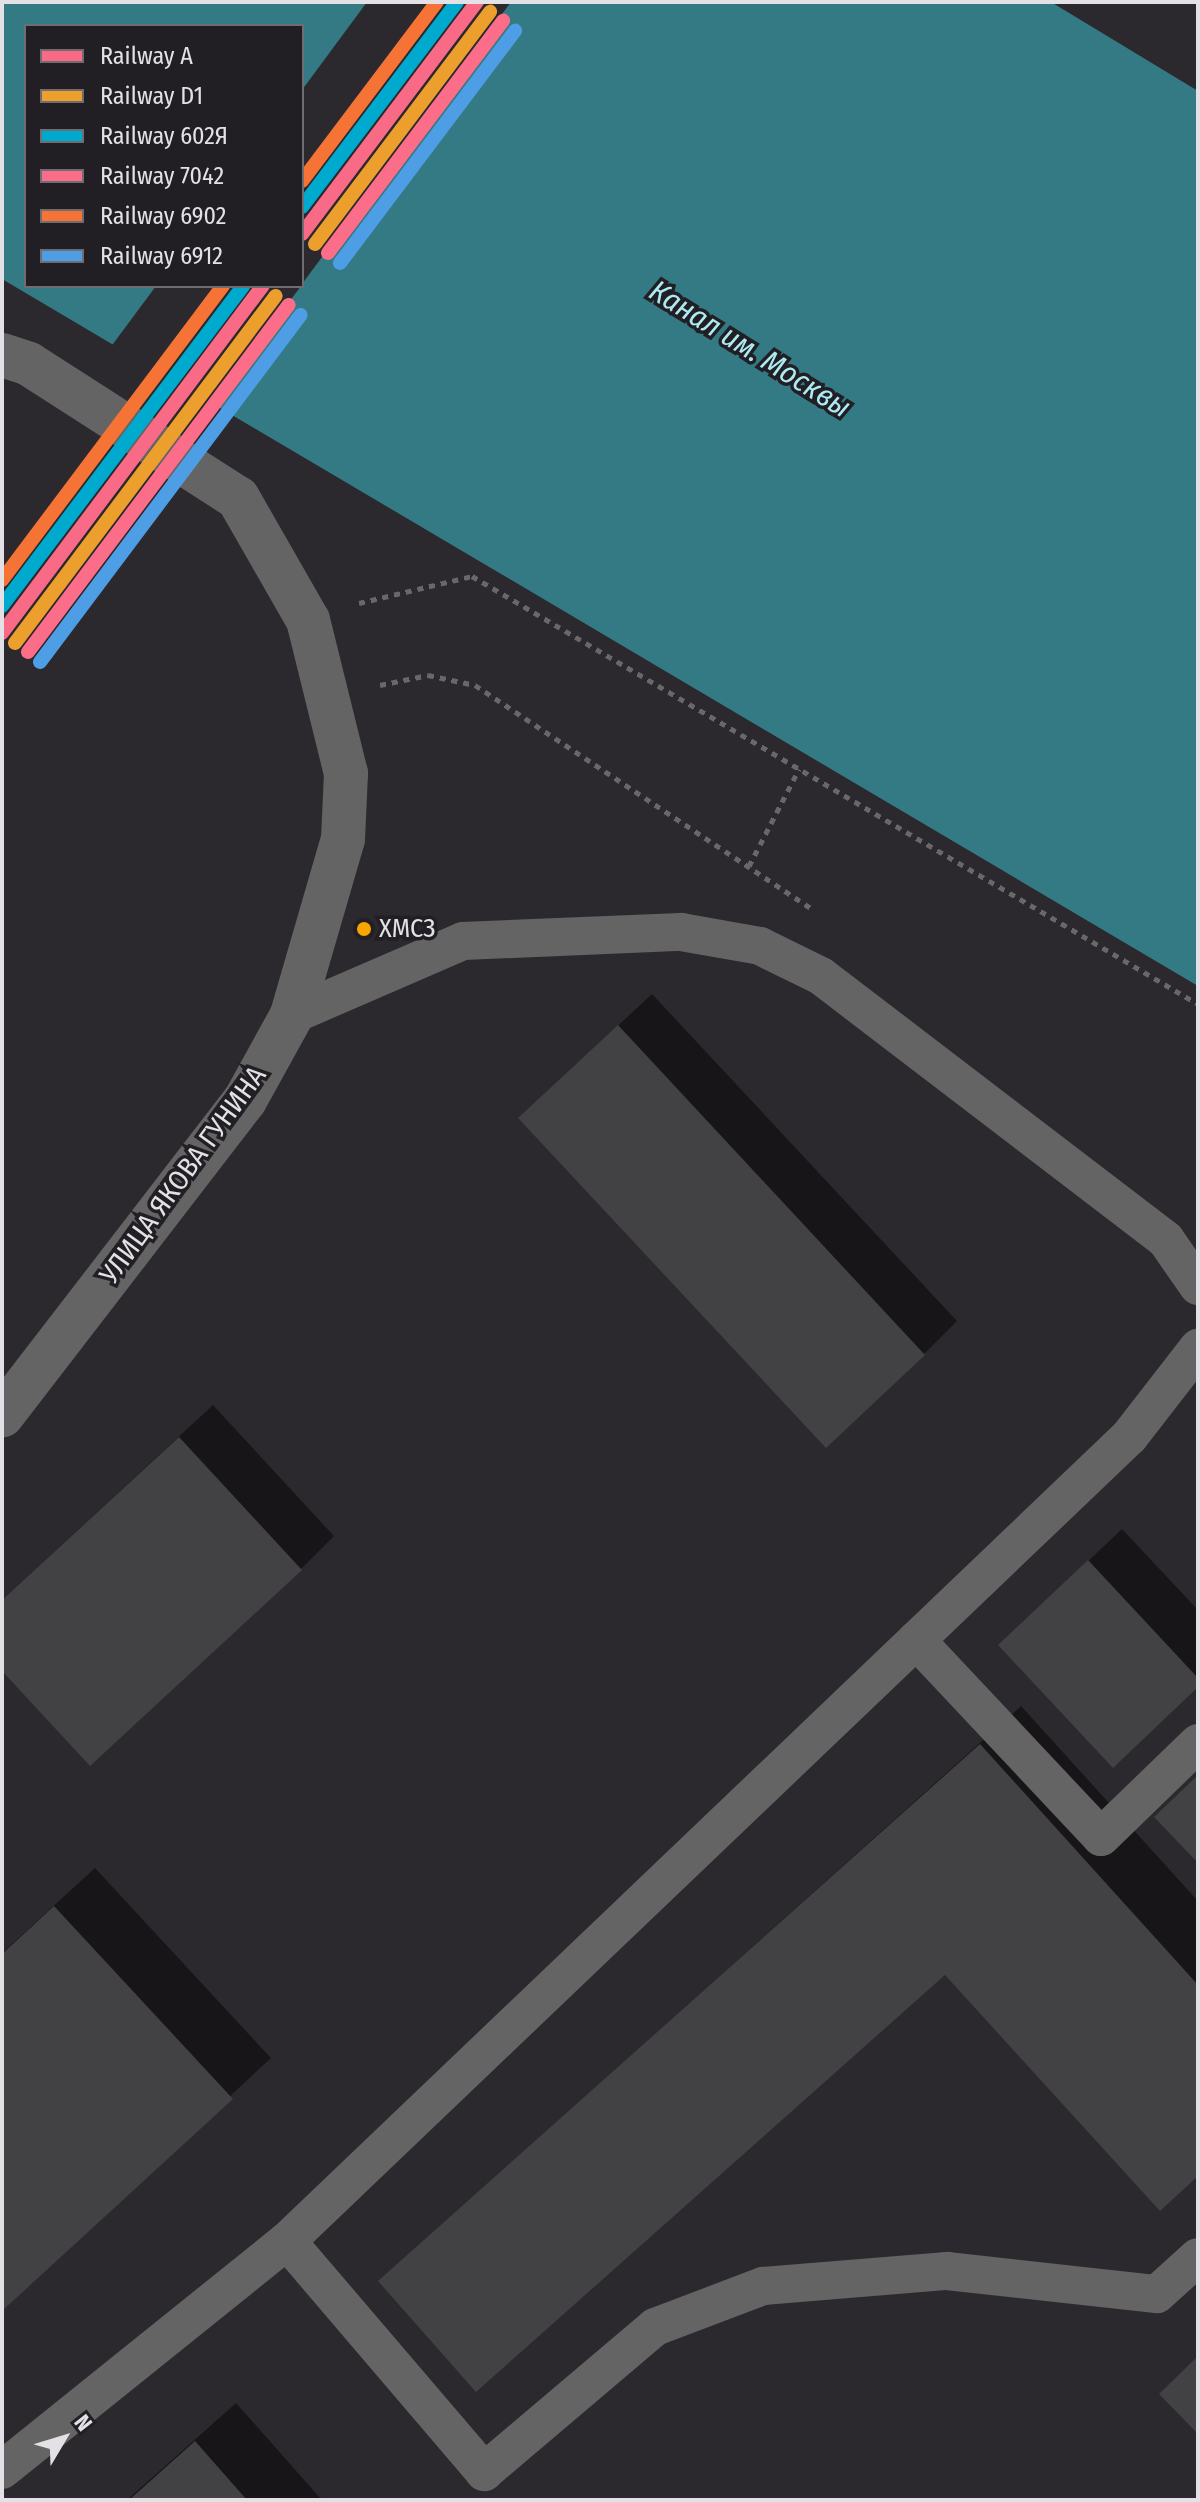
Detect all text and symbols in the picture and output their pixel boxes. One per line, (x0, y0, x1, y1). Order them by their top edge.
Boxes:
legend (24, 24, 304, 288)
text: Railway A (100, 42, 193, 70)
text: Railway D1 (100, 82, 203, 110)
text: Railway 602Я (100, 122, 228, 150)
text: Railway 7042 (100, 162, 224, 190)
text: Railway 6902 (100, 202, 226, 230)
text: Railway 6912 (100, 242, 223, 270)
water label: Канал им. Москвы (643, 273, 857, 425)
place label: ХМСЗ (379, 913, 435, 945)
marker: ХМСЗ (356, 921, 372, 937)
street label: УЛИЦА ЯКОВА ГУНИНА (93, 1060, 273, 1290)
north arrow (24, 2398, 104, 2478)
text: N (69, 2409, 98, 2436)

